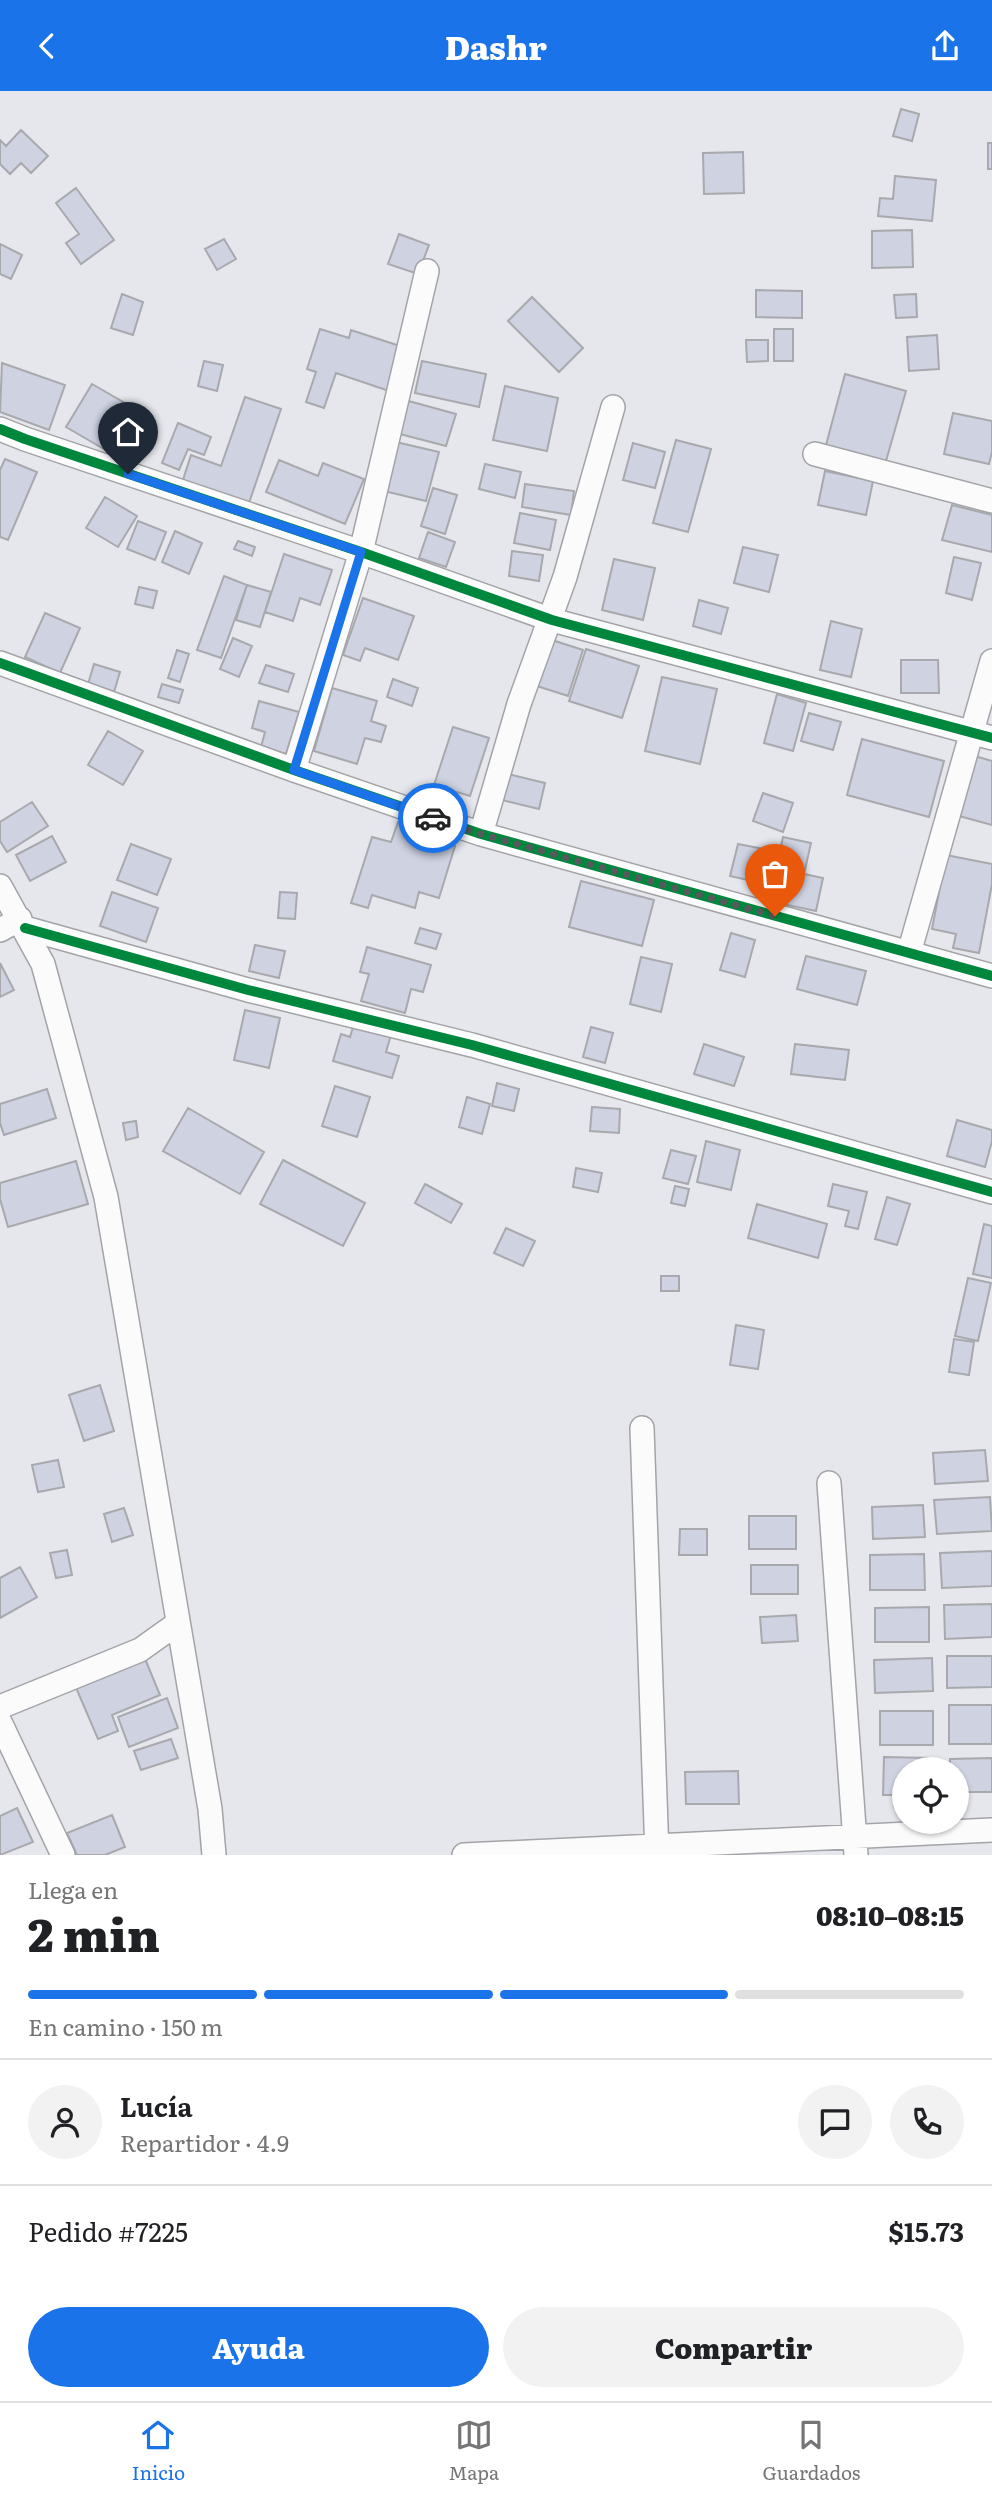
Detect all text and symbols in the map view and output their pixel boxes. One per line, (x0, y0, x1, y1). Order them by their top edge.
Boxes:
text: Dashr (445, 22, 547, 70)
icon: back (28, 27, 66, 65)
icon: share (926, 27, 964, 65)
pin (98, 402, 158, 474)
icon: home (109, 413, 147, 451)
courier (398, 783, 468, 853)
icon: car (414, 799, 452, 837)
pin (745, 844, 805, 916)
icon: bag (756, 855, 794, 893)
map controls (892, 1757, 969, 1834)
button: locate (892, 1757, 969, 1834)
text: Llega en (28, 1872, 118, 1906)
text: 08:10–08:15 (816, 1895, 964, 1934)
text: 2 min (28, 1898, 160, 1966)
text: En camino · 150 m (28, 2009, 223, 2043)
button: person (28, 2085, 102, 2159)
button: chat (798, 2085, 872, 2159)
button: phone (890, 2085, 964, 2159)
text: Lucía (120, 2086, 193, 2125)
text: Repartidor · 4.9 (120, 2125, 289, 2159)
text: Pedido #7225 (28, 2211, 188, 2250)
text: $15.73 (889, 2211, 964, 2250)
button: Ayuda (28, 2307, 489, 2387)
button: Compartir (503, 2307, 964, 2387)
tab: Inicio (132, 2416, 185, 2486)
tab: Mapa (449, 2416, 499, 2486)
tab: Guardados (763, 2416, 860, 2486)

